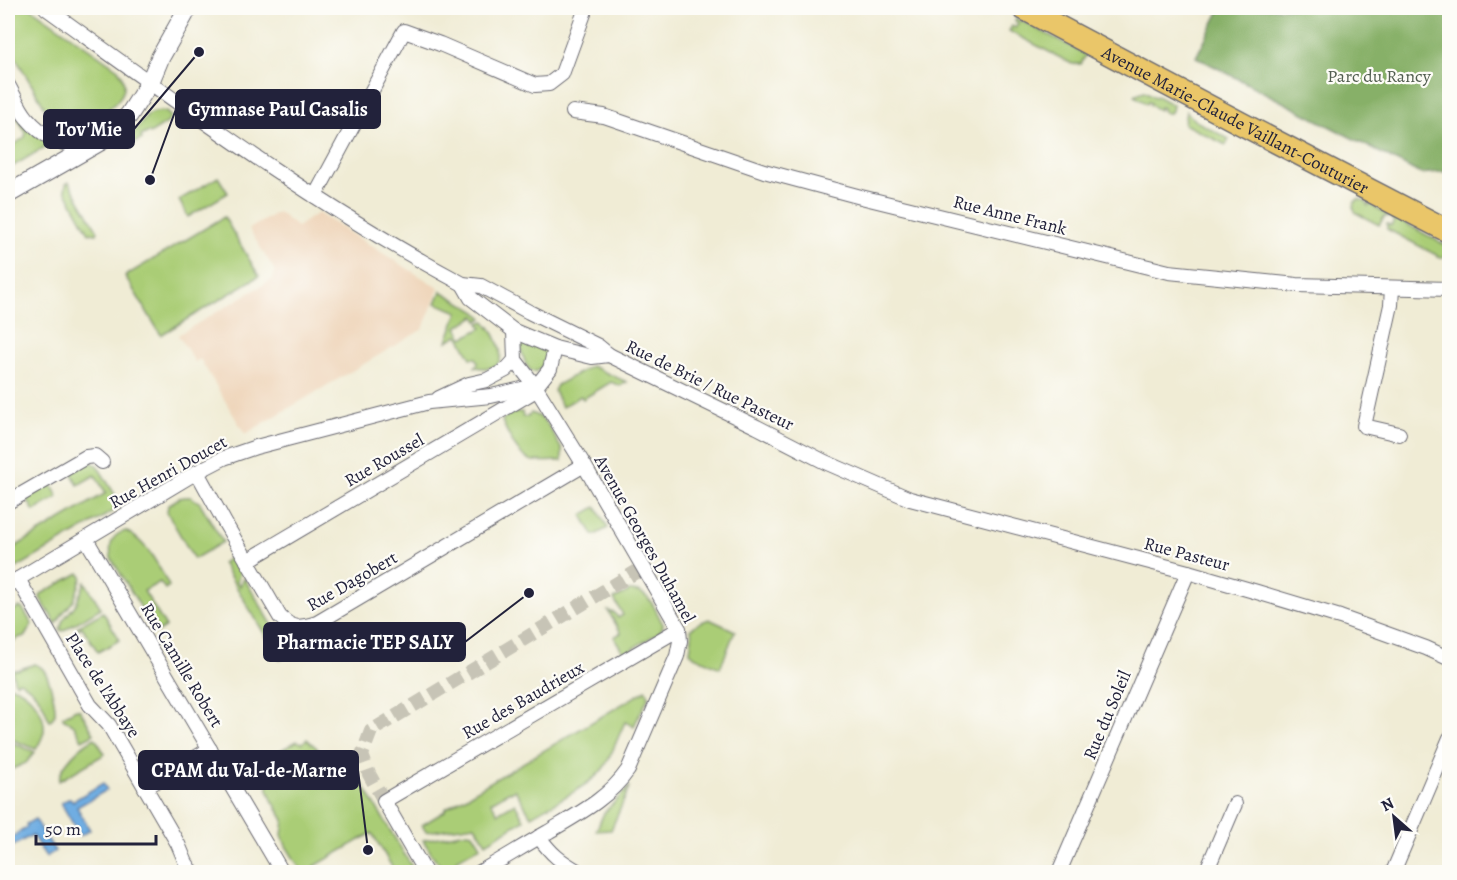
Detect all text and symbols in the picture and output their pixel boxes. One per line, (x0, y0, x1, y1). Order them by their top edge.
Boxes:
street label: Avenue Marie-Claude Vaillant-Couturier (1097, 40, 1373, 200)
park label: Parc du Rancy (1327, 64, 1432, 88)
callout: Gymnase Paul Casalis (176, 90, 380, 128)
text: Gymnase Paul Casalis (188, 96, 368, 123)
callout: Tov'Mie (44, 110, 134, 148)
text: Tov'Mie (56, 116, 122, 143)
street label: Rue Anne Frank (951, 189, 1069, 241)
street label: Rue de Brie / Rue Pasteur (622, 334, 798, 436)
street label: Rue Roussel (340, 427, 429, 492)
street label: Rue Henri Doucet (105, 430, 231, 514)
street label: Avenue Georges Duhamel (588, 450, 701, 628)
street label: Rue Pasteur (1142, 531, 1233, 577)
street label: Rue Dagobert (302, 545, 402, 617)
street label: Rue Camille Robert (135, 598, 229, 732)
callout: Pharmacie TEP SALY (264, 623, 465, 661)
street label: Place de l'Abbaye (60, 628, 146, 742)
text: Pharmacie TEP SALY (277, 629, 454, 656)
street label: Rue des Baudrieux (458, 655, 589, 745)
street label: Rue du Soleil (1077, 666, 1137, 763)
callout: CPAM du Val-de-Marne (139, 751, 358, 789)
text: CPAM du Val-de-Marne (151, 757, 347, 784)
north arrow (1364, 787, 1424, 847)
text: N (1377, 792, 1398, 817)
scale bar (36, 808, 156, 846)
text: 50 m (45, 817, 81, 841)

